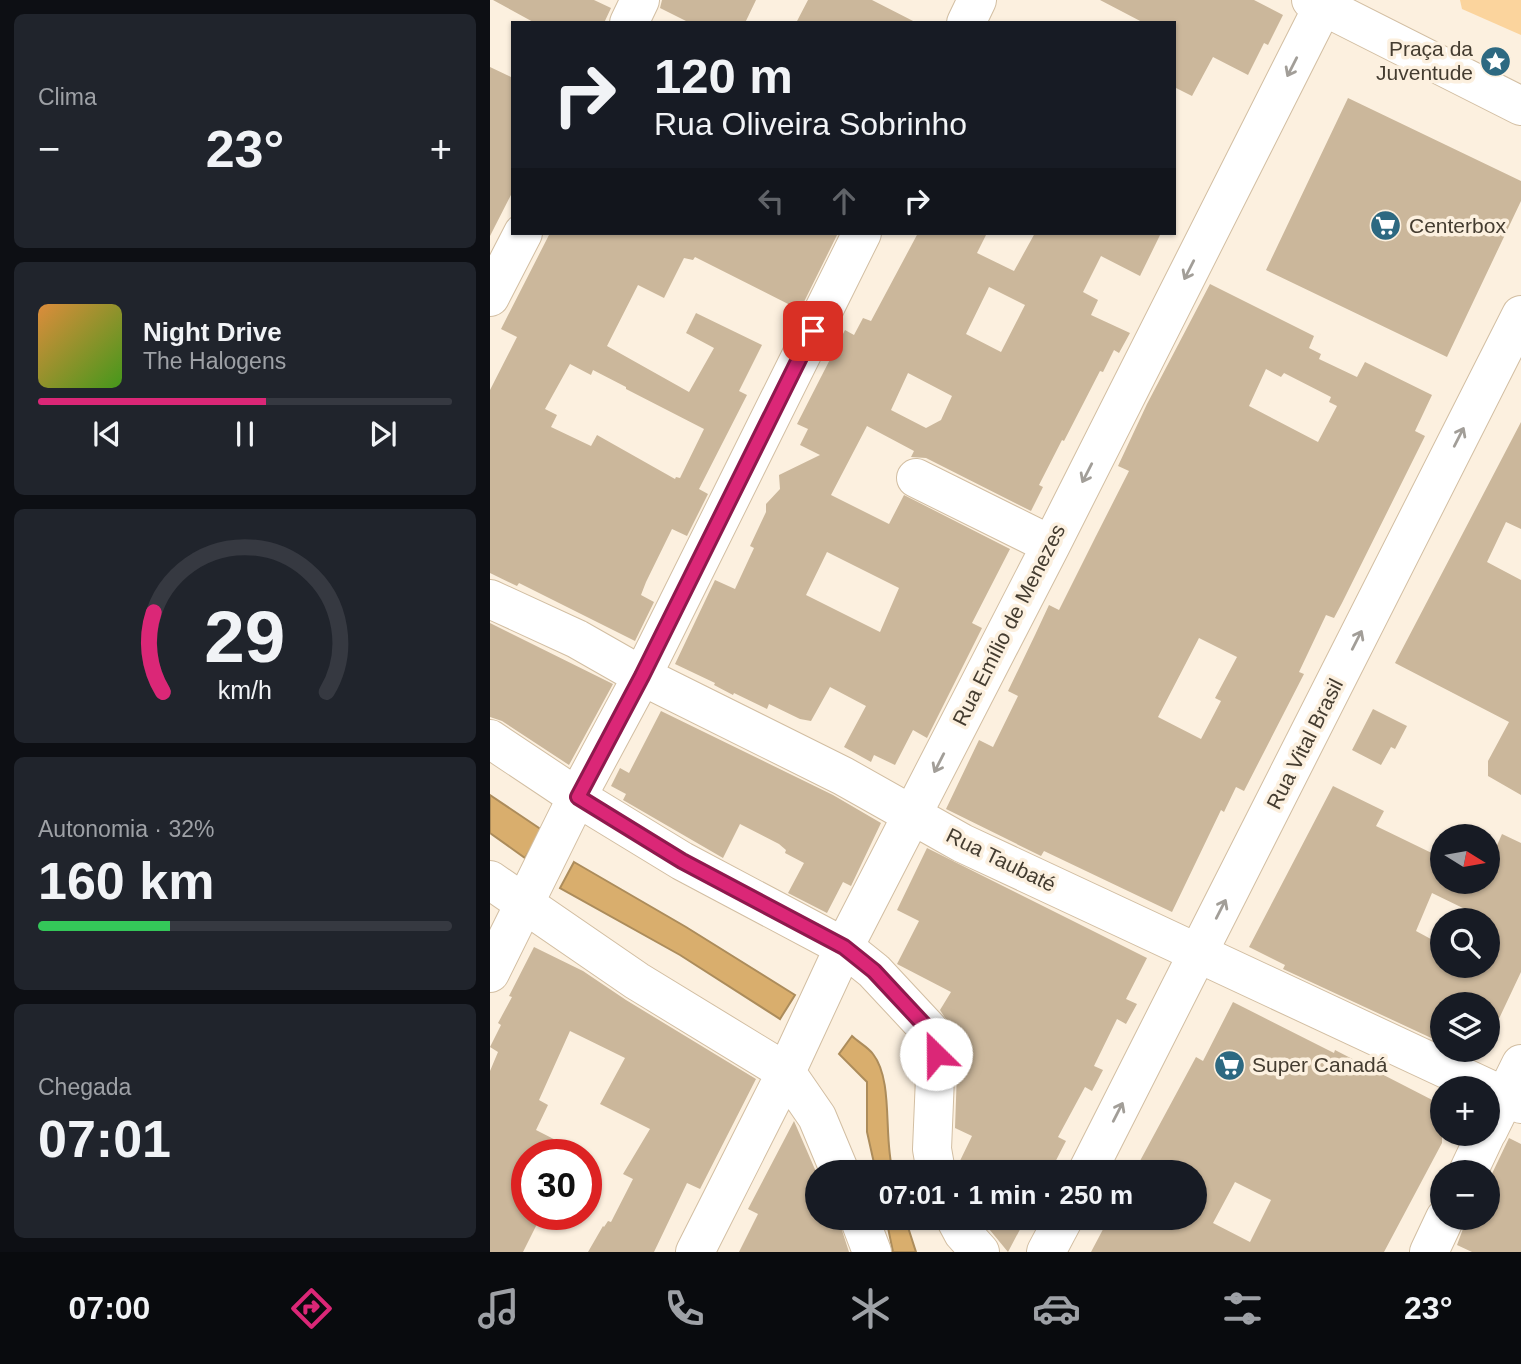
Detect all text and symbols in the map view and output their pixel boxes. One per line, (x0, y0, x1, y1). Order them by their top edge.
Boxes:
place label: Praça da Juventude (1376, 37, 1473, 84)
place icon: Praça da Juventude (1479, 44, 1513, 78)
icon: right (539, 49, 630, 140)
text: 120 m (654, 49, 793, 103)
one-way arrow (1285, 56, 1298, 77)
text: Clima (38, 84, 97, 110)
text: Rua Oliveira Sobrinho (654, 106, 967, 142)
text: 23° (206, 120, 284, 178)
text: − (38, 128, 60, 170)
text: + (430, 128, 452, 170)
icon: left (752, 182, 790, 220)
icon: ahead (825, 182, 863, 220)
icon: right (898, 182, 936, 220)
supermarket icon: Centerbox (1369, 209, 1403, 243)
place label: Centerbox (1409, 214, 1506, 237)
one-way arrow (1182, 259, 1196, 280)
pin (783, 301, 843, 361)
icon: arrive (794, 312, 832, 350)
text: Night Drive (143, 317, 282, 347)
text: The Halogens (143, 348, 286, 374)
icon: previous (88, 415, 126, 453)
icon: pause (226, 415, 264, 453)
icon: next (364, 415, 402, 453)
one-way arrow (1453, 427, 1467, 448)
one-way arrow (1079, 462, 1093, 483)
street label: Rua Emílio de Menezes (948, 520, 1069, 729)
text: 29 (205, 596, 285, 677)
one-way arrow (1350, 630, 1364, 651)
street label: Rua Vital Brasil (1262, 675, 1347, 813)
text: km/h (218, 676, 272, 704)
one-way arrow (931, 752, 945, 773)
text: Autonomia · 32% (38, 816, 214, 842)
street label: Rua Taubaté (943, 823, 1060, 896)
north arrow (1430, 824, 1500, 894)
map controls (1430, 824, 1500, 1230)
text: 160 km (38, 852, 214, 910)
one-way arrow (1215, 899, 1229, 920)
button: search (1430, 908, 1500, 978)
button: layers (1430, 992, 1500, 1062)
position arrow (899, 1017, 973, 1091)
supermarket icon: Super Canadá (1212, 1048, 1246, 1082)
place label: Super Canadá (1252, 1053, 1388, 1076)
text: Chegada (38, 1074, 131, 1100)
button: + (1430, 1076, 1500, 1146)
one-way arrow (1112, 1102, 1125, 1123)
text: 07:01 (38, 1110, 171, 1168)
speed limit sign: 30 (511, 1139, 602, 1230)
button: − (1430, 1160, 1500, 1230)
text: 07:01 · 1 min · 250 m (879, 1180, 1133, 1210)
icon: directions (287, 1284, 336, 1333)
icon: music (474, 1284, 523, 1333)
icon: phone (660, 1284, 709, 1333)
icon: climate (846, 1284, 895, 1333)
icon: car (1032, 1284, 1081, 1333)
icon: filters (1218, 1284, 1267, 1333)
text: 07:00 (69, 1290, 150, 1326)
text: 23° (1404, 1290, 1452, 1326)

